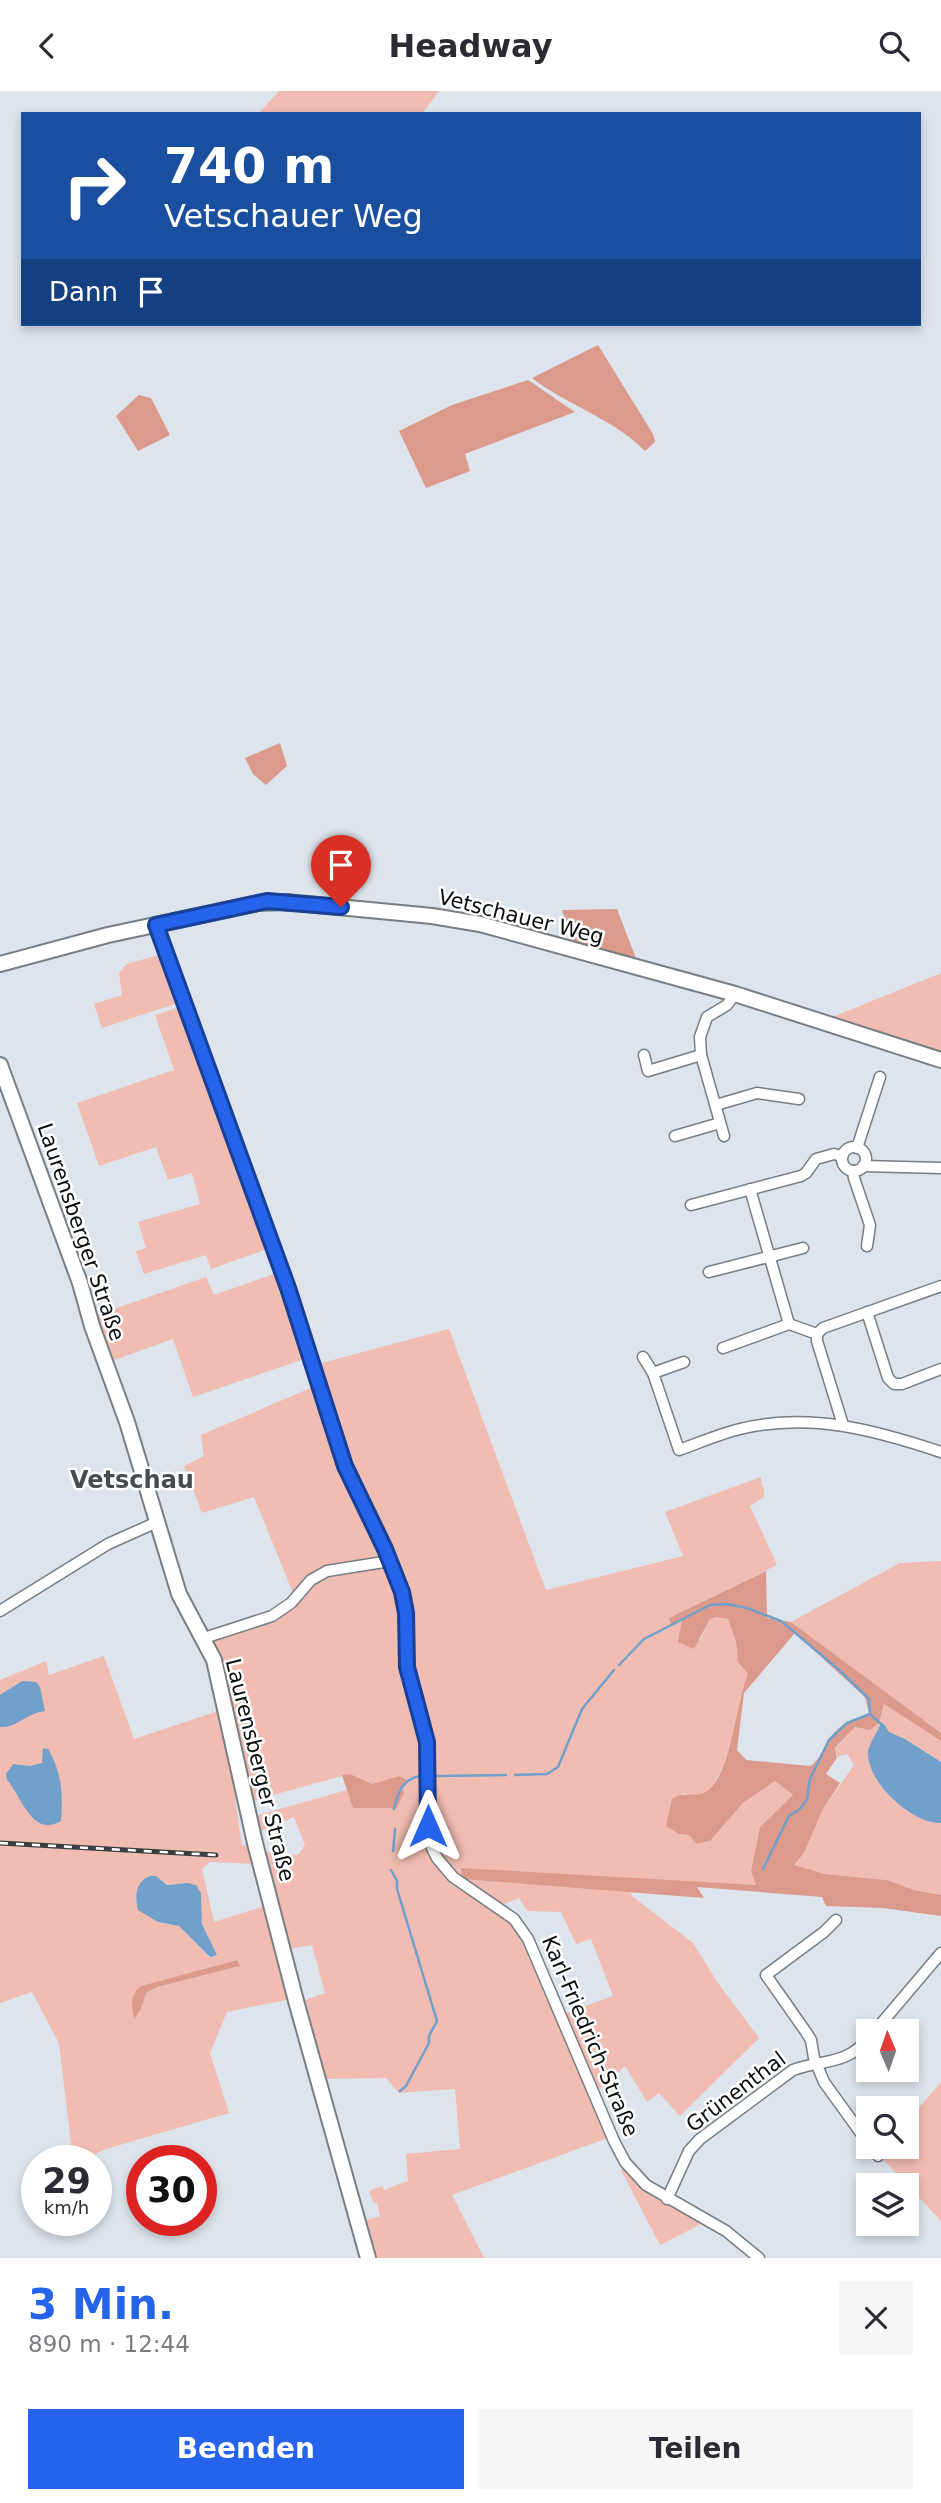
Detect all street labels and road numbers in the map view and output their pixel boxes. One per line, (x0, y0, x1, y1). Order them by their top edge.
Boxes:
street label: Vetschauer Weg (436, 885, 606, 949)
street label: Laurensberger Straße (32, 1120, 130, 1344)
street label: Laurensberger Straße (221, 1656, 299, 1884)
street label: Karl-Friedrich-Straße (537, 1932, 643, 2140)
street label: Grünenthal (682, 2047, 790, 2137)

